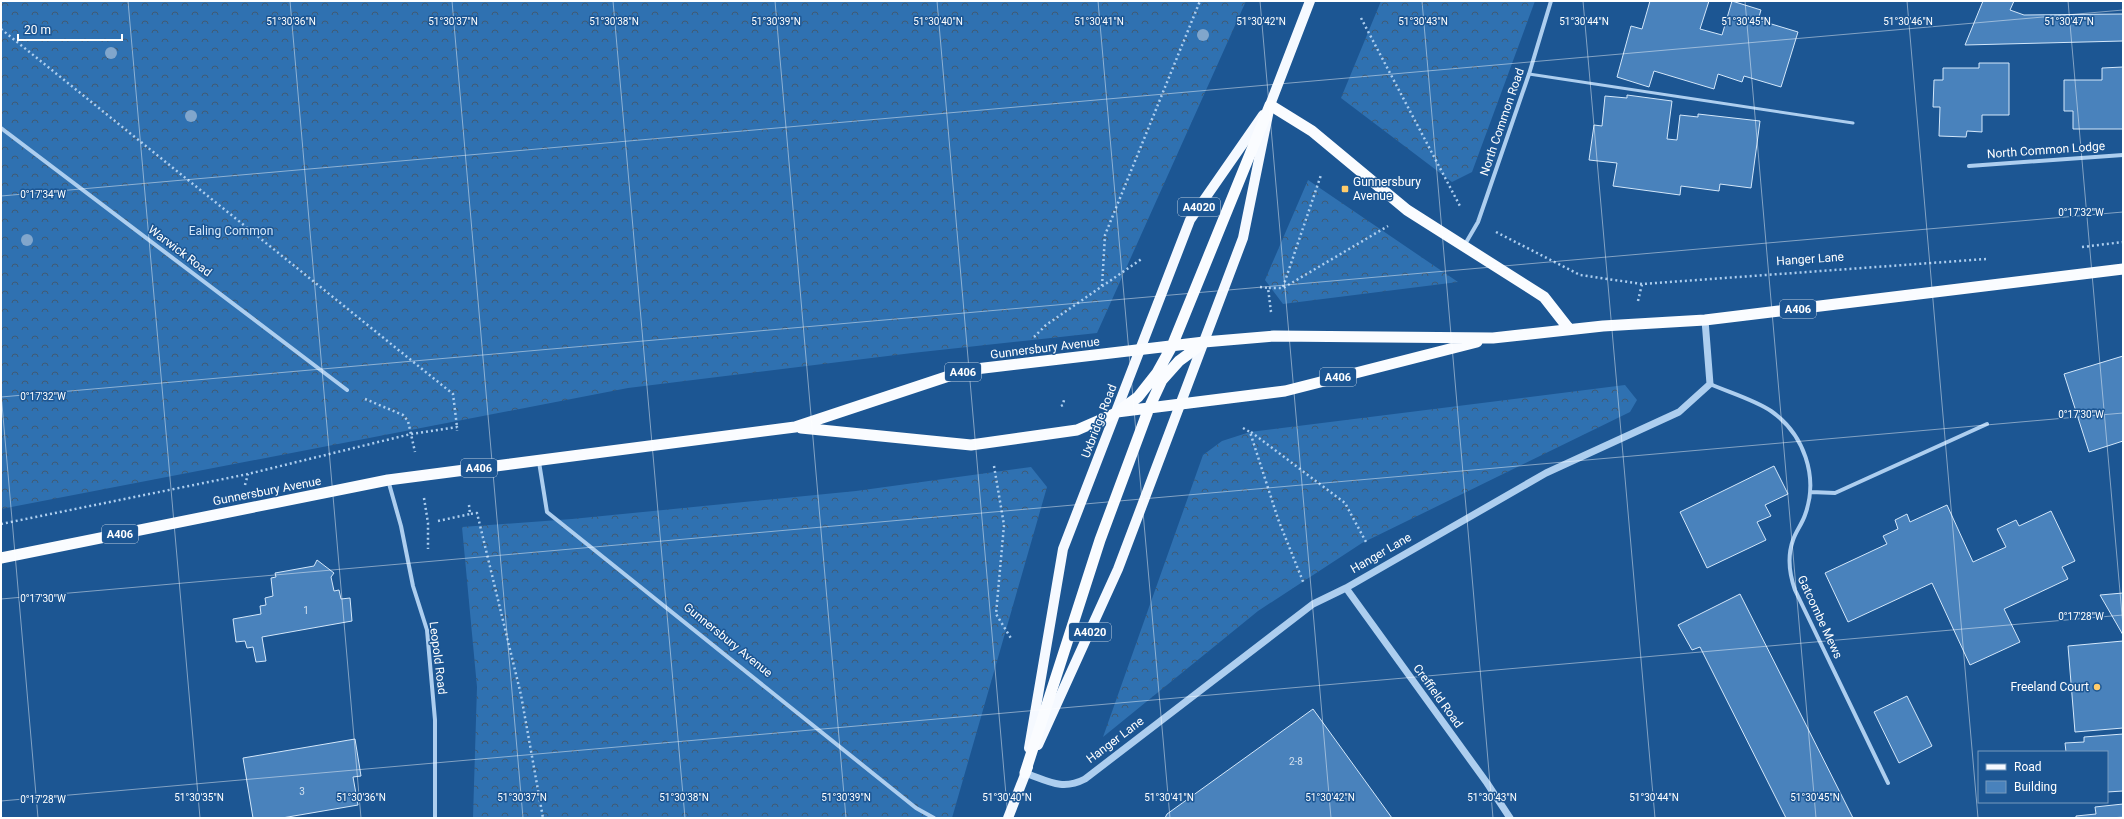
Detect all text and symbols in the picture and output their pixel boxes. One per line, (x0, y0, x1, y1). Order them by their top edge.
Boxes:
scale bar (18, 16, 122, 42)
text: 51°30'36"N (266, 16, 316, 27)
text: 51°30'37"N (428, 16, 478, 27)
text: 51°30'38"N (589, 16, 639, 27)
text: 51°30'39"N (751, 16, 801, 27)
text: 51°30'40"N (913, 16, 963, 27)
text: 51°30'41"N (1074, 16, 1124, 27)
text: 51°30'42"N (1236, 16, 1286, 27)
text: 51°30'43"N (1398, 16, 1448, 27)
text: 51°30'44"N (1559, 16, 1609, 27)
text: 51°30'45"N (1721, 16, 1771, 27)
text: 51°30'46"N (1883, 16, 1933, 27)
text: 51°30'47"N (2044, 16, 2094, 27)
text: 20 m (24, 23, 51, 37)
street label: North Common Road (1477, 66, 1527, 178)
street label: North Common Lodge (1986, 139, 2106, 161)
place label: Gunnersbury Avenue (1353, 175, 1421, 203)
marker: Gunnersbury Avenue (1340, 184, 1350, 194)
text: 0°17'34"W (20, 189, 66, 200)
road number: A4020 (1178, 198, 1220, 216)
text: 0°17'32"W (2058, 207, 2104, 218)
street label: Warwick Road (145, 223, 215, 279)
park label: Ealing Common (189, 224, 273, 238)
street label: Hanger Lane (1776, 250, 1844, 268)
road number: A406 (1780, 300, 1816, 318)
street label: Gunnersbury Avenue (990, 334, 1100, 362)
road number: A406 (945, 363, 981, 381)
road number: A406 (1320, 368, 1356, 386)
street label: Uxbridge Road (1079, 382, 1119, 460)
text: 0°17'32"W (20, 391, 66, 402)
text: 0°17'30"W (2058, 409, 2104, 420)
road number: A406 (461, 459, 497, 477)
street label: Gunnersbury Avenue (212, 474, 322, 508)
road number: A406 (102, 525, 138, 543)
street label: Hanger Lane (1348, 530, 1414, 576)
street label: Gatcombe Mews (1795, 573, 1845, 661)
text: 0°17'30"W (20, 593, 66, 604)
street label: Gunnersbury Avenue (681, 600, 775, 680)
house number: 1 (303, 605, 309, 616)
text: 0°17'28"W (2058, 611, 2104, 622)
street label: Leopold Road (427, 621, 449, 695)
road number: A4020 (1069, 623, 1111, 641)
street label: Creffield Road (1410, 662, 1466, 730)
place label: Freeland Court (2010, 680, 2089, 694)
marker: Freeland Court (2092, 682, 2102, 692)
street label: Hanger Lane (1084, 714, 1146, 766)
legend (1978, 751, 2108, 803)
house number: 2-8 (1289, 756, 1303, 767)
text: Road (2014, 760, 2042, 774)
text: Building (2014, 780, 2057, 794)
house number: 3 (299, 786, 305, 797)
text: 51°30'35"N (174, 792, 224, 803)
text: 51°30'36"N (336, 792, 386, 803)
text: 51°30'37"N (497, 792, 547, 803)
text: 51°30'38"N (659, 792, 709, 803)
text: 51°30'39"N (821, 792, 871, 803)
text: 51°30'40"N (982, 792, 1032, 803)
text: 51°30'41"N (1144, 792, 1194, 803)
text: 51°30'42"N (1305, 792, 1355, 803)
text: 51°30'43"N (1467, 792, 1517, 803)
text: 51°30'44"N (1629, 792, 1679, 803)
text: 51°30'45"N (1790, 792, 1840, 803)
text: 0°17'28"W (20, 794, 66, 805)

